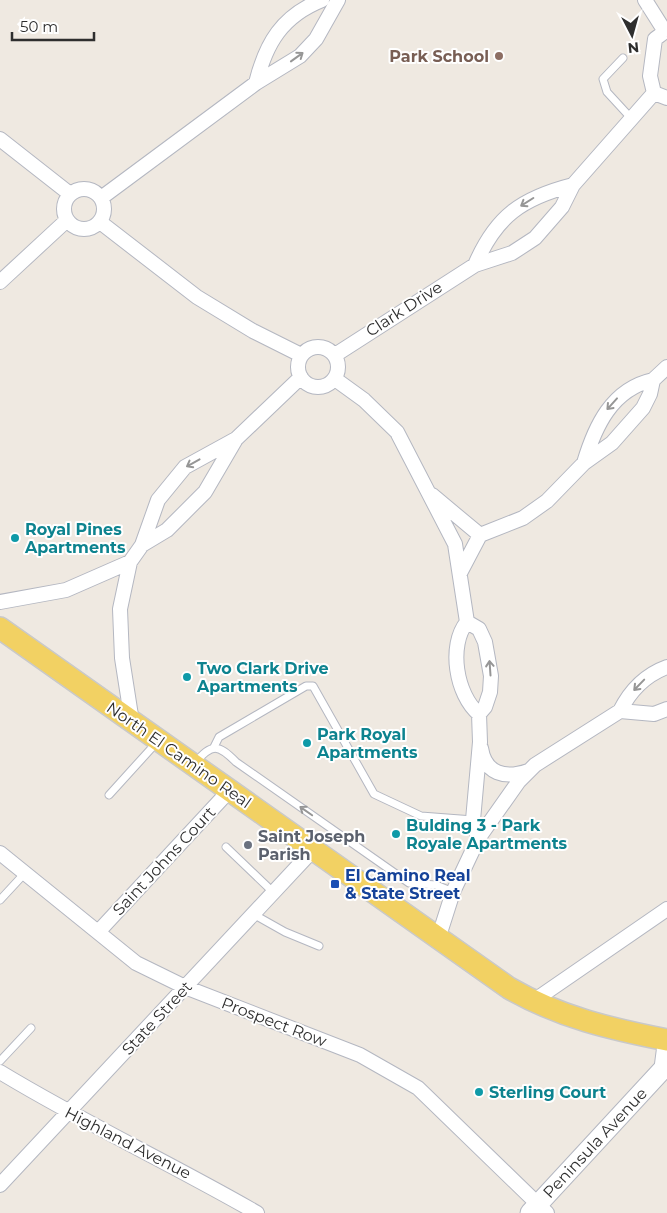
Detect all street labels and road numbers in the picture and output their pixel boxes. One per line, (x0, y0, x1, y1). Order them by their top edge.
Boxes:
street label: Clark Drive (362, 277, 446, 341)
street label: North El Camino Real (103, 698, 255, 812)
street label: Saint Johns Court (109, 802, 220, 919)
street label: State Street (118, 977, 196, 1059)
street label: Prospect Row (219, 993, 329, 1051)
street label: Peninsula Avenue (539, 1084, 651, 1202)
street label: Highland Avenue (62, 1103, 194, 1183)

